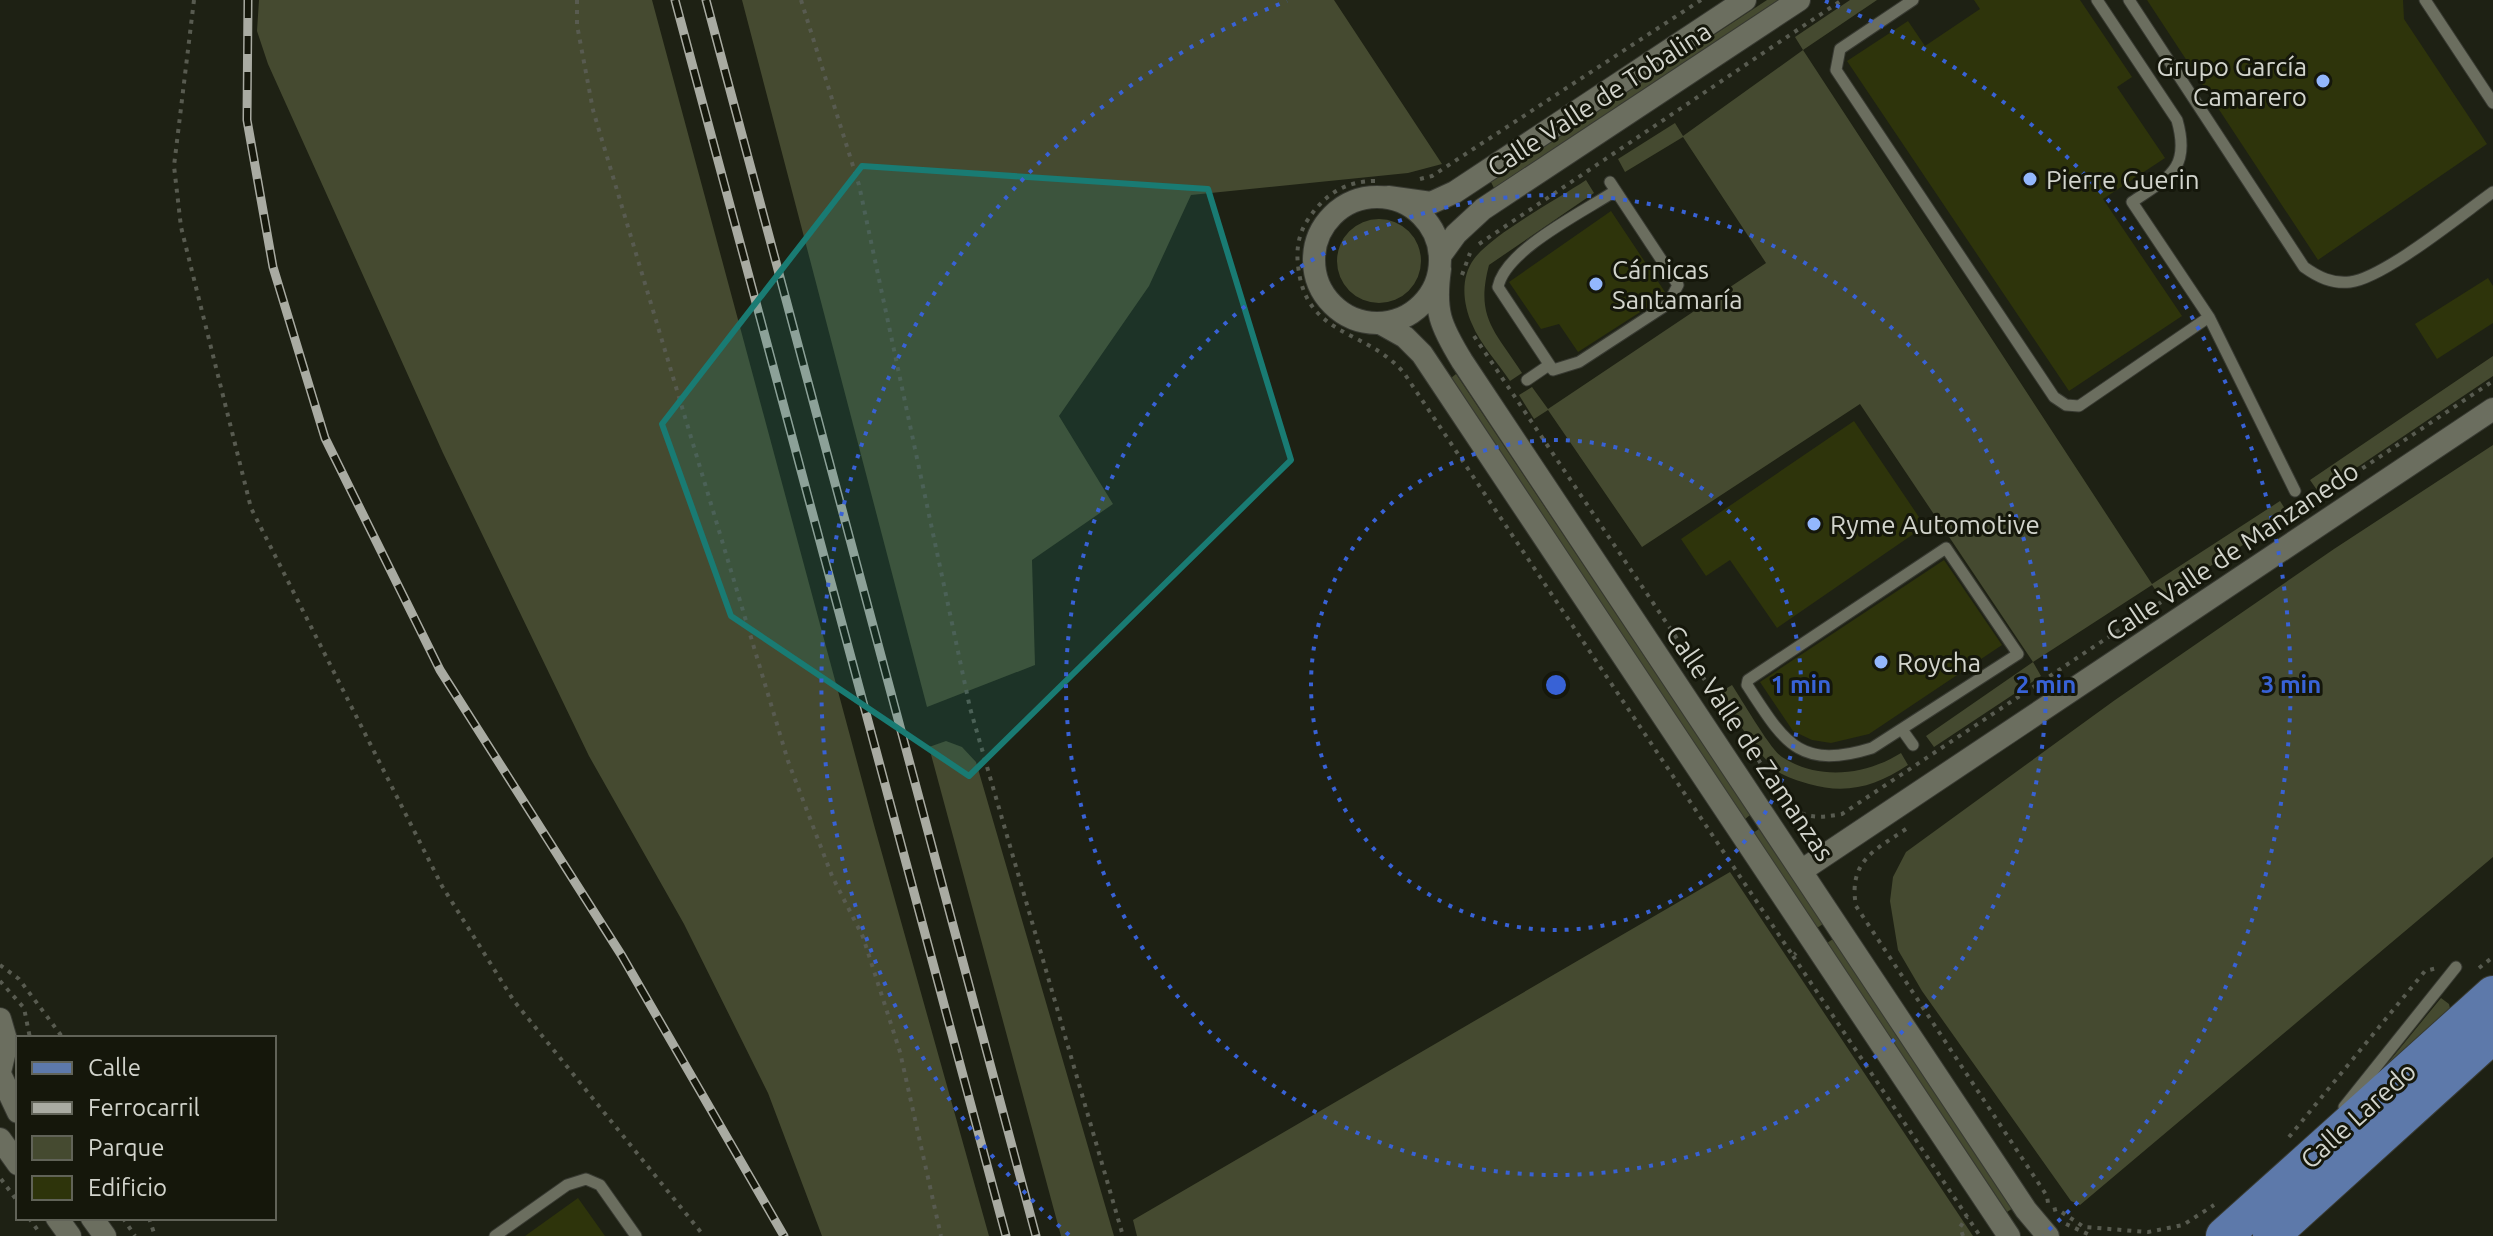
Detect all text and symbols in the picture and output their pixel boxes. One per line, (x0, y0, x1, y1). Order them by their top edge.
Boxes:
street label: Calle Valle de Tobalina (1482, 16, 1716, 182)
place label: Grupo García Camarero (2156, 52, 2307, 111)
marker: Grupo García Camarero (2314, 72, 2332, 90)
place label: Pierre Guerin (2046, 165, 2200, 194)
marker: Pierre Guerin (2021, 170, 2039, 188)
place label: Cárnicas Santamaría (1612, 255, 1743, 314)
marker: Cárnicas Santamaría (1587, 275, 1605, 293)
street label: Calle Valle de Manzanedo (2100, 456, 2364, 646)
place label: Ryme Automotive (1830, 510, 2040, 539)
marker: Ryme Automotive (1805, 515, 1823, 533)
street label: Calle Valle de Zamanzas (1660, 620, 1840, 866)
place label: Roycha (1897, 648, 1981, 677)
marker: Roycha (1872, 653, 1890, 671)
centre of rings (1542, 671, 1570, 699)
text: 1 min (1771, 671, 1831, 698)
text: 2 min (2016, 671, 2076, 698)
text: 3 min (2261, 671, 2321, 698)
legend (16, 1036, 276, 1220)
text: Calle (88, 1054, 141, 1081)
street label: Calle Laredo (2295, 1056, 2421, 1174)
text: Ferrocarril (88, 1094, 200, 1121)
text: Parque (88, 1134, 165, 1161)
text: Edificio (88, 1174, 167, 1201)

